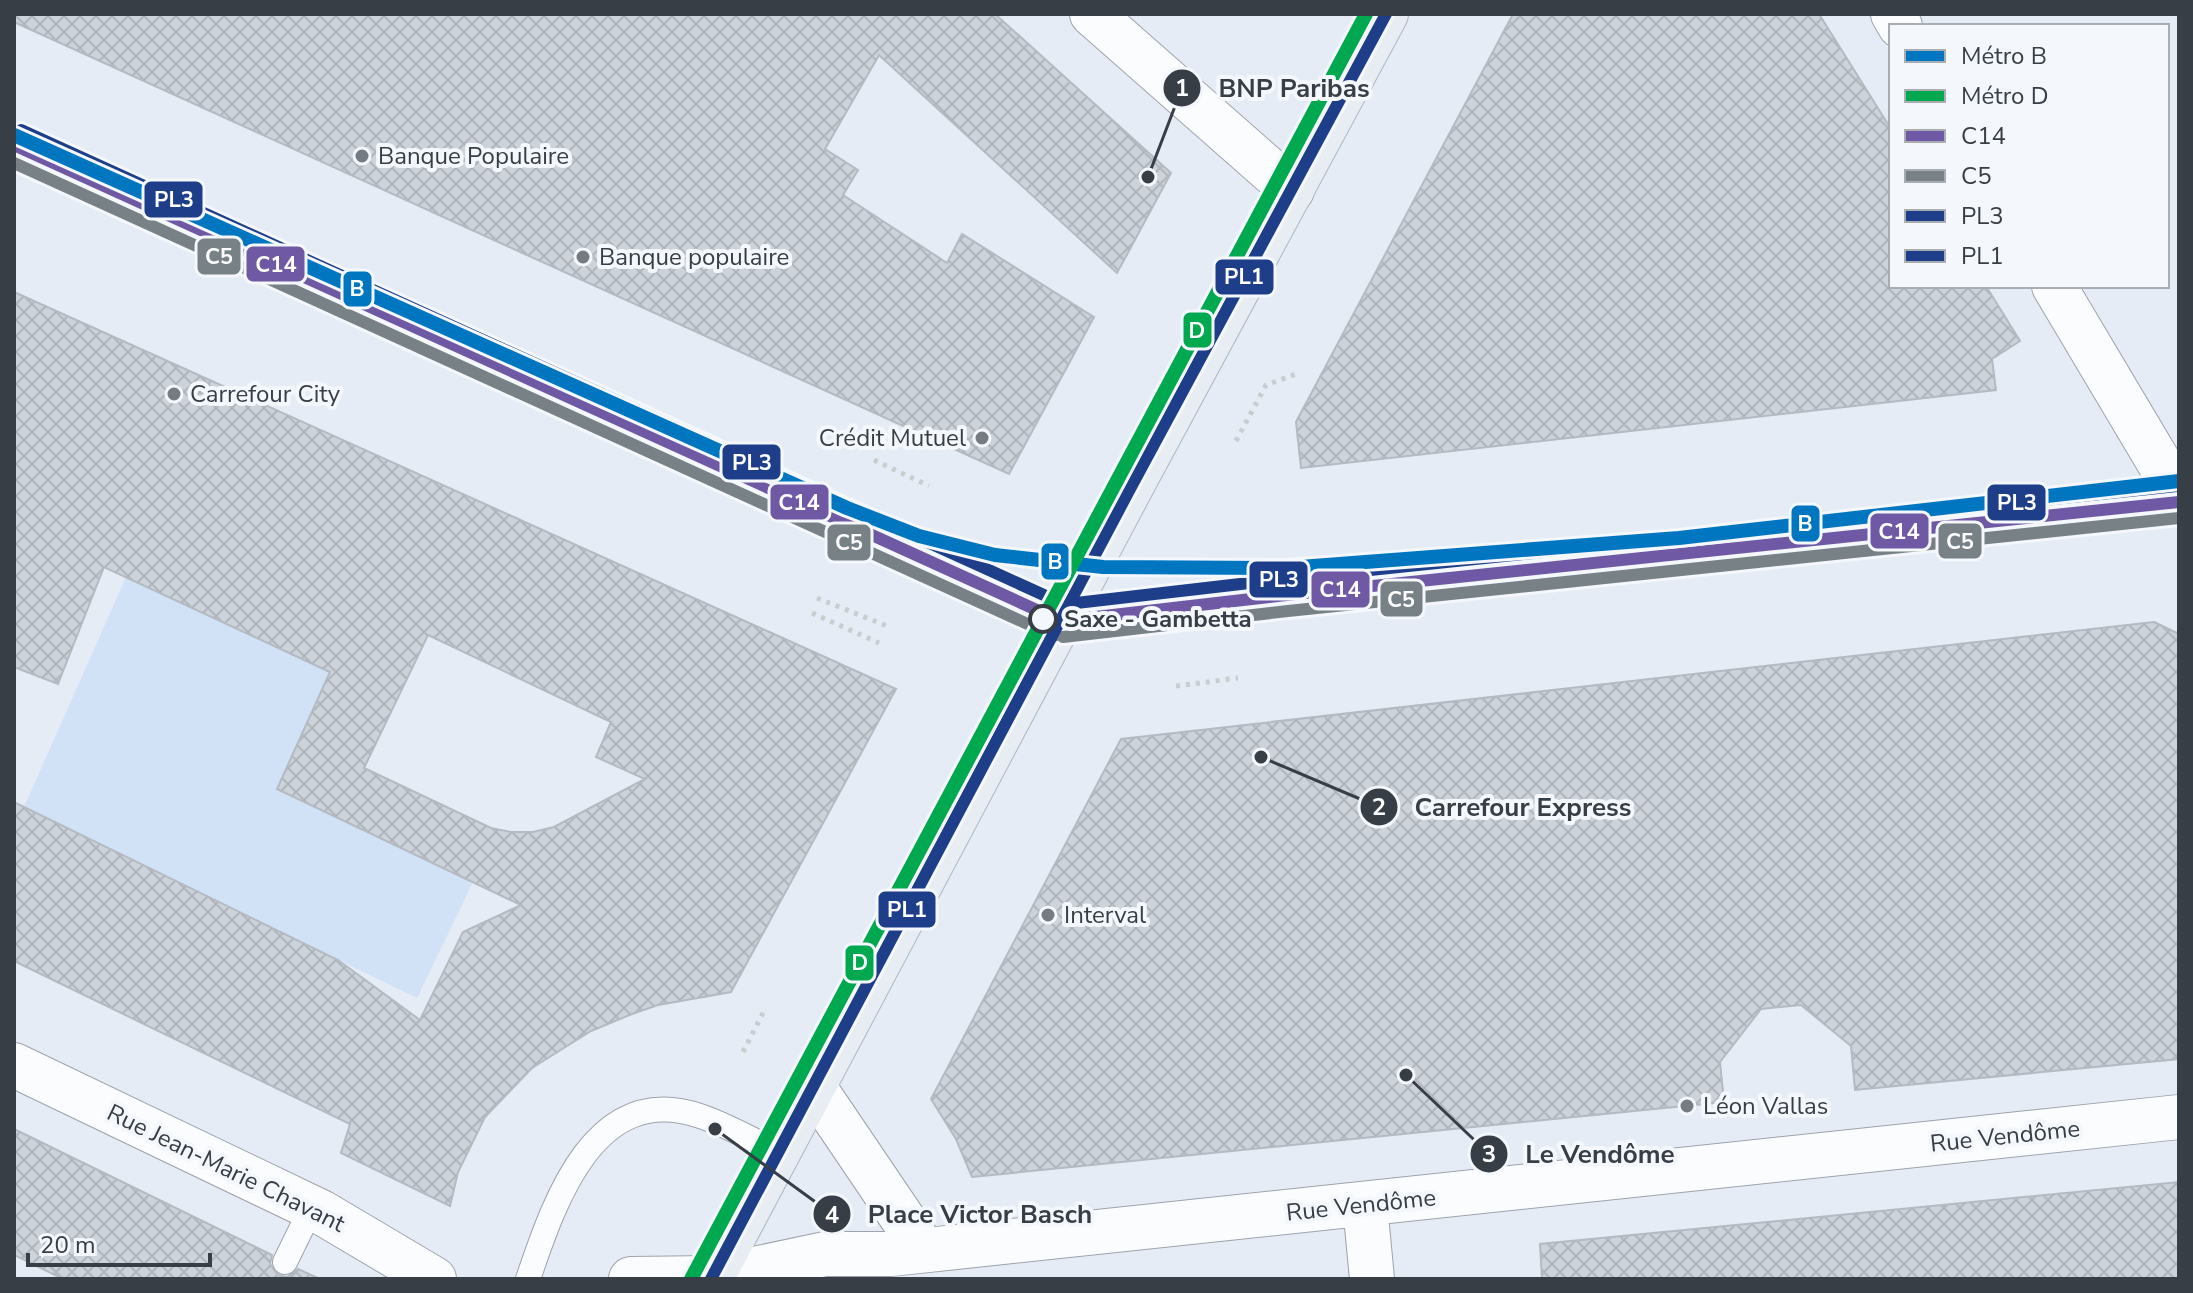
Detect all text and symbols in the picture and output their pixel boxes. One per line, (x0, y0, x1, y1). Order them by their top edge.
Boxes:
legend (1889, 24, 2169, 288)
text: Métro B (1961, 40, 2047, 72)
callout: BNP Paribas (1162, 63, 1385, 113)
text: BNP Paribas (1218, 71, 1370, 106)
text: 1 (1175, 72, 1189, 104)
text: Métro D (1961, 80, 2048, 112)
text: C14 (1961, 120, 2006, 152)
place label: Banque Populaire (378, 140, 569, 172)
marker: Banque Populaire (353, 147, 371, 165)
text: C5 (1961, 160, 1992, 192)
line badge: PL3 (143, 180, 204, 219)
text: PL3 (154, 185, 194, 215)
text: PL3 (1961, 200, 2004, 232)
line badge: C5 (196, 237, 242, 276)
text: PL1 (1961, 240, 2004, 272)
place label: Banque populaire (599, 241, 789, 273)
text: C5 (205, 242, 233, 272)
line badge: C14 (245, 245, 306, 283)
marker: Banque populaire (574, 248, 592, 266)
text: C14 (255, 250, 297, 280)
line badge: PL1 (1214, 258, 1275, 296)
text: PL1 (1224, 262, 1264, 292)
line badge: B (342, 270, 373, 308)
text: B (349, 274, 365, 304)
line badge: D (1182, 311, 1213, 349)
text: D (1189, 316, 1205, 346)
place label: Carrefour City (190, 378, 341, 410)
marker: Carrefour City (165, 385, 183, 403)
place label: Crédit Mutuel (819, 422, 966, 454)
marker: Crédit Mutuel (973, 429, 991, 447)
line badge: PL3 (721, 443, 782, 481)
text: PL3 (732, 448, 772, 478)
line badge: C14 (769, 483, 830, 521)
line badge: PL3 (1986, 483, 2047, 522)
text: C14 (778, 488, 820, 518)
text: PL3 (1997, 488, 2037, 518)
line badge: B (1790, 504, 1821, 543)
text: B (1797, 509, 1813, 539)
line badge: C14 (1869, 512, 1930, 550)
text: C14 (1878, 517, 1920, 547)
line badge: C5 (1937, 522, 1983, 560)
line badge: C5 (826, 523, 872, 562)
text: C5 (1946, 527, 1974, 557)
text: C5 (835, 528, 863, 558)
line badge: B (1040, 542, 1070, 581)
text: B (1047, 547, 1063, 577)
line badge: PL3 (1248, 560, 1309, 599)
text: PL3 (1259, 565, 1299, 595)
line badge: C14 (1310, 570, 1371, 609)
text: C14 (1319, 575, 1361, 605)
line badge: C5 (1379, 580, 1424, 618)
text: C5 (1387, 585, 1415, 615)
place label: Saxe - Gambetta (1064, 603, 1252, 635)
marker: Saxe - Gambetta (1029, 605, 1057, 633)
callout: Carrefour Express (1359, 782, 1647, 832)
text: Carrefour Express (1415, 790, 1631, 825)
text: 2 (1372, 791, 1386, 823)
line badge: PL1 (877, 890, 937, 929)
text: PL1 (887, 895, 927, 925)
place label: Interval (1064, 899, 1146, 931)
marker: Interval (1039, 906, 1057, 924)
line badge: D (844, 944, 875, 982)
text: D (852, 948, 868, 978)
place label: Léon Vallas (1703, 1090, 1828, 1122)
street label: Rue Jean-Marie Chavant (102, 1096, 351, 1240)
marker: Léon Vallas (1678, 1097, 1696, 1115)
street label: Rue Vendôme (1928, 1112, 2082, 1160)
callout: Le Vendôme (1469, 1129, 1691, 1179)
text: Le Vendôme (1525, 1137, 1675, 1172)
text: 3 (1482, 1138, 1496, 1170)
street label: Rue Vendôme (1284, 1181, 1438, 1229)
callout: Place Victor Basch (812, 1189, 1109, 1239)
text: Place Victor Basch (868, 1197, 1092, 1232)
text: 4 (825, 1199, 839, 1231)
scale bar (28, 1217, 210, 1267)
text: 20 m (40, 1229, 96, 1261)

